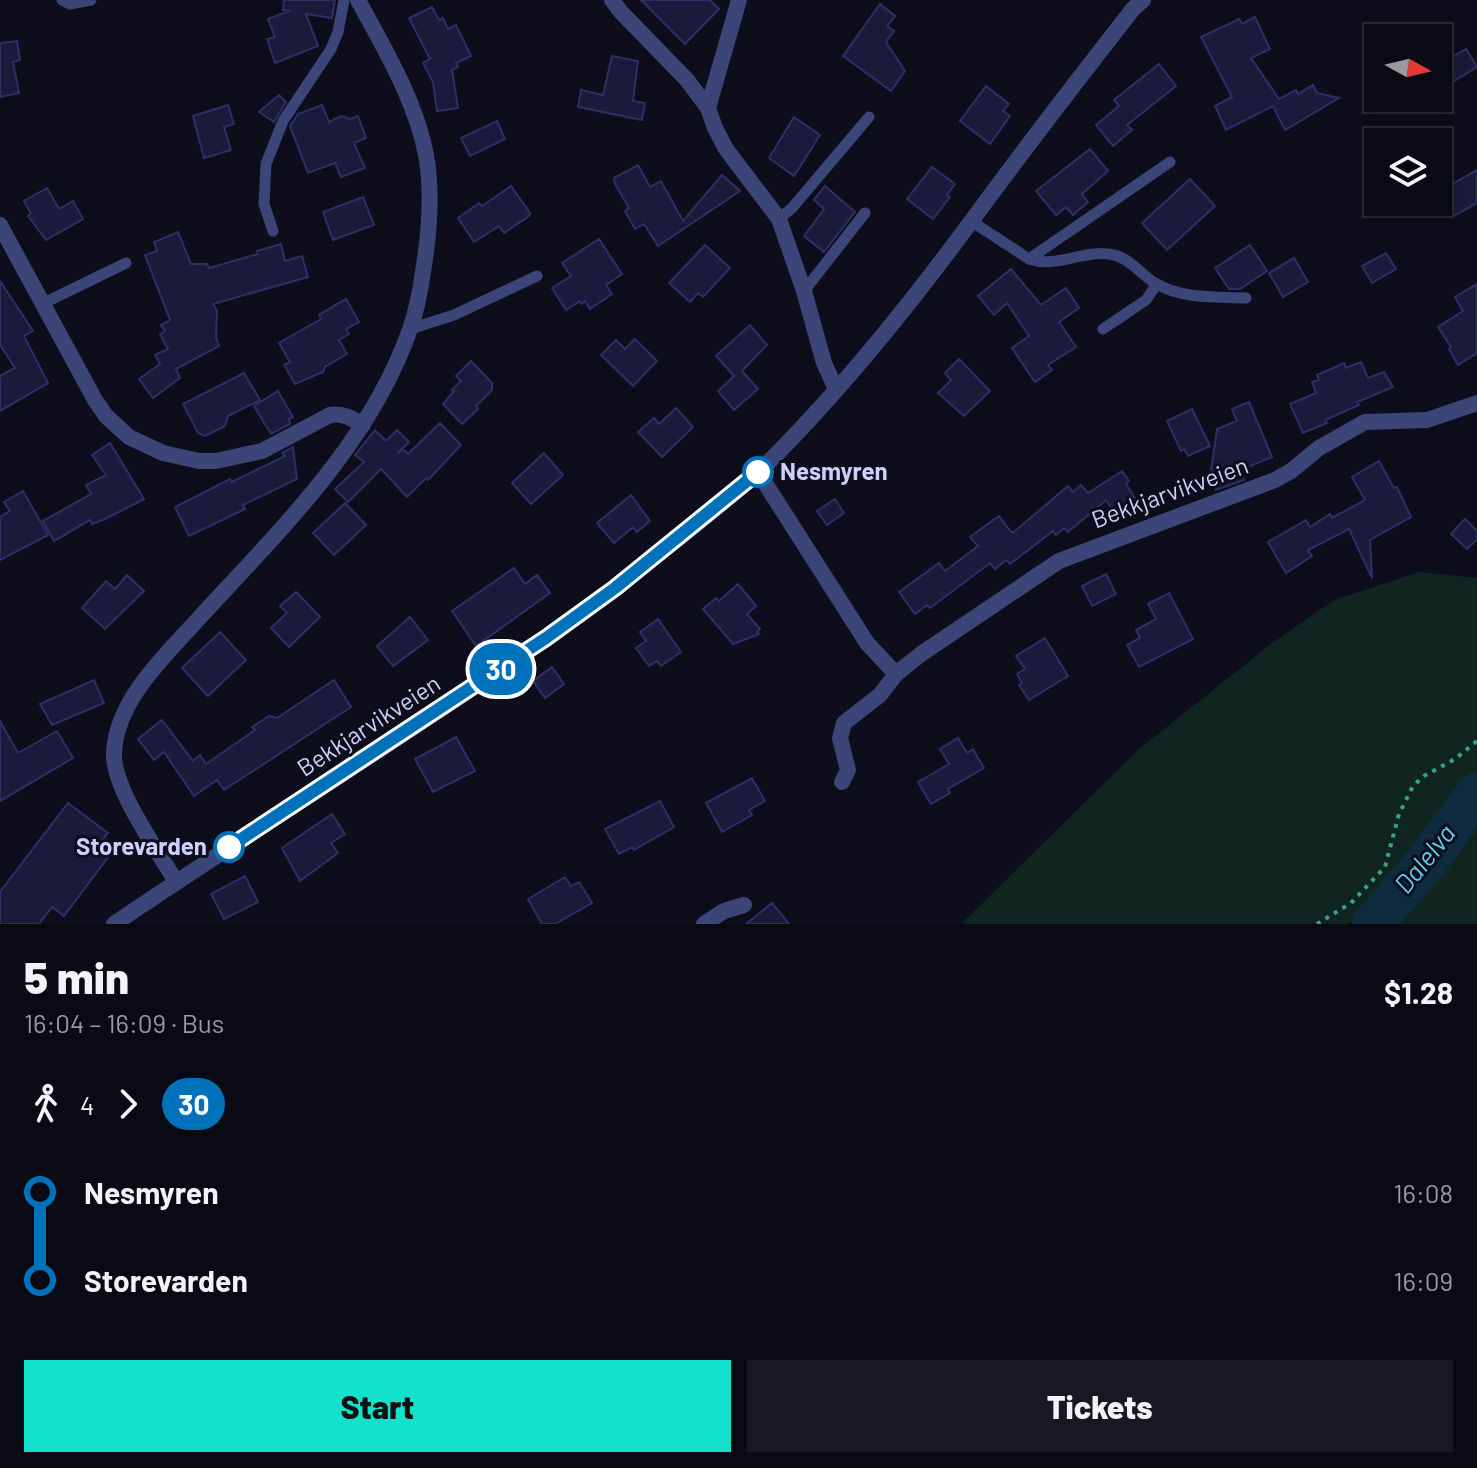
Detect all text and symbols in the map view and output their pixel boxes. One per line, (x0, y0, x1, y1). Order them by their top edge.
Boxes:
north arrow (1364, 24, 1452, 112)
map controls (1364, 24, 1452, 216)
button: layers (1364, 128, 1452, 216)
street label: Bekkjarvikveien (1087, 450, 1252, 533)
place label: Nesmyren (780, 456, 888, 485)
marker: Nesmyren (743, 457, 773, 487)
line badge: 30 (465, 643, 537, 695)
text: 30 (485, 652, 517, 686)
street label: Bekkjarvikveien (291, 668, 445, 782)
water label: Dalelva (1387, 818, 1461, 899)
place label: Storevarden (76, 831, 207, 860)
marker: Storevarden (214, 832, 244, 862)
text: 5 min (24, 950, 129, 1003)
text: $1.28 (1384, 974, 1453, 1010)
text: 16:04 – 16:09 · Bus (24, 1007, 224, 1038)
icon: walk (24, 1082, 68, 1126)
icon: forward (106, 1082, 150, 1126)
text: 30 (178, 1087, 209, 1121)
text: 4 (80, 1089, 94, 1120)
text: Nesmyren (84, 1174, 219, 1210)
text: 16:08 (1393, 1177, 1453, 1208)
text: Storevarden (84, 1262, 248, 1298)
text: 16:09 (1393, 1265, 1453, 1296)
button: Start (24, 1360, 731, 1452)
button: Tickets (747, 1360, 1453, 1452)

